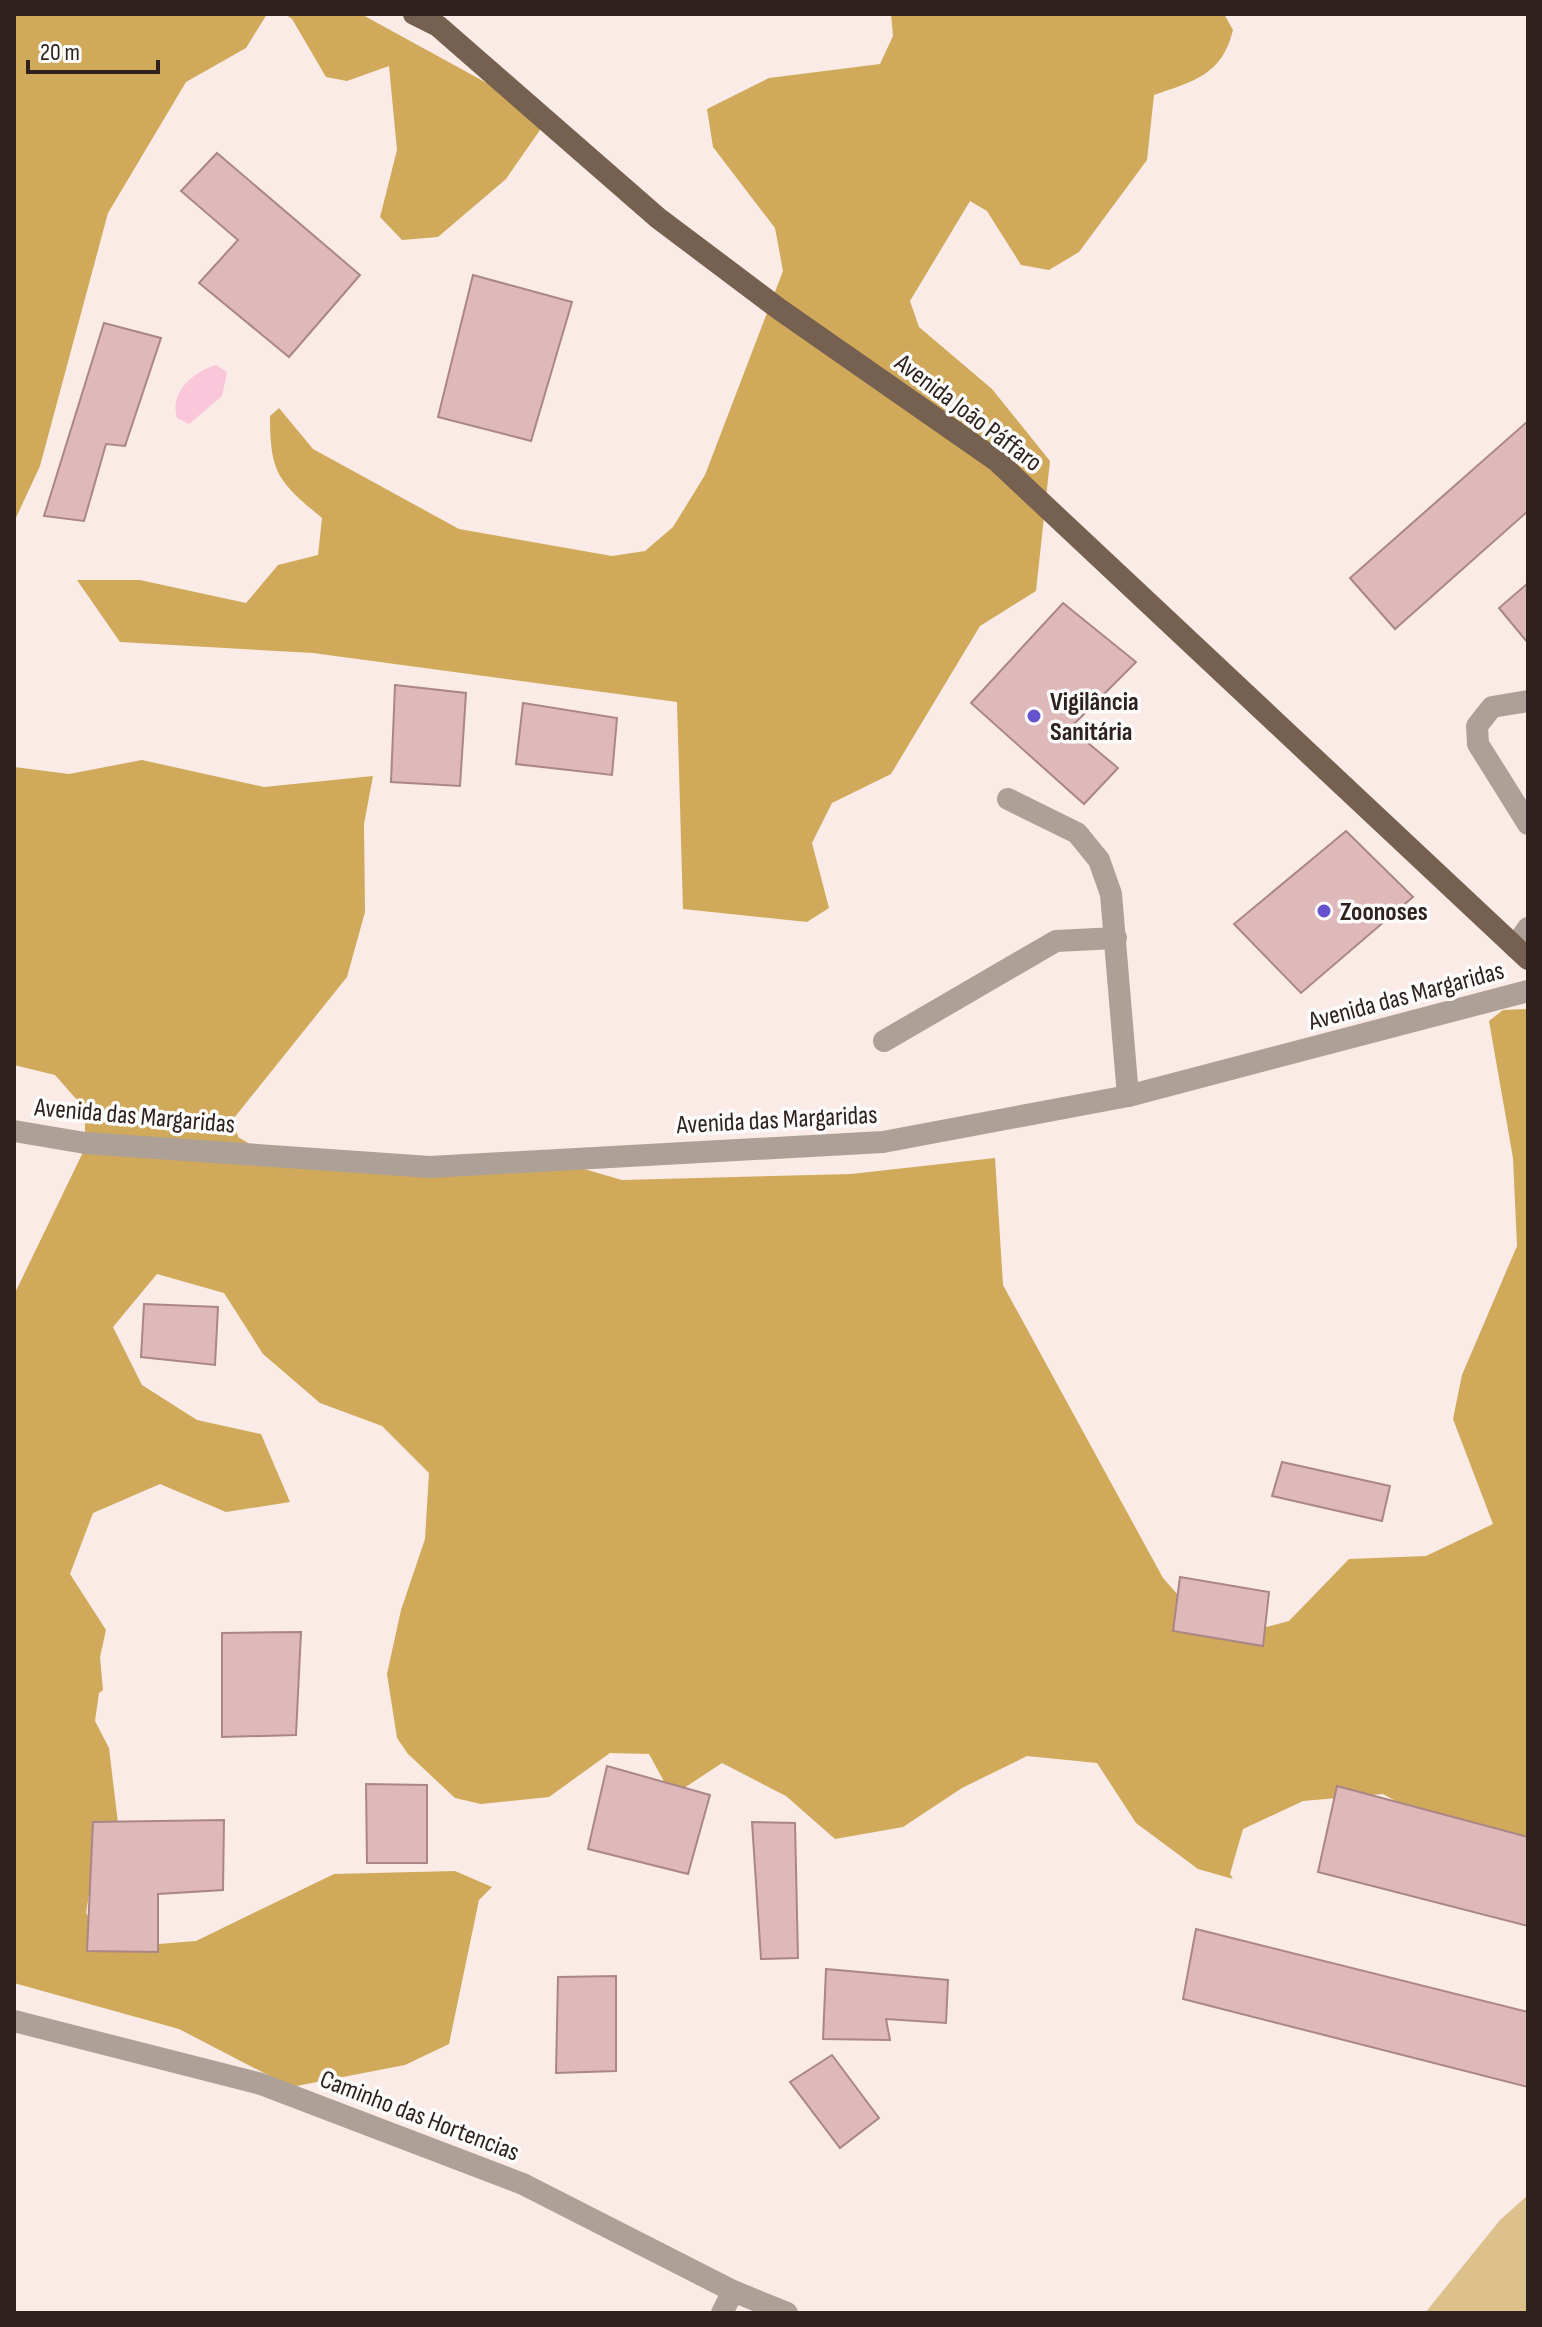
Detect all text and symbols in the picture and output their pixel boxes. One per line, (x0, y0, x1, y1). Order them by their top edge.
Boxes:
scale bar (28, 24, 158, 74)
text: 20 m (40, 38, 80, 67)
street label: Avenida João Páffaro (888, 347, 1048, 479)
place label: Vigilância Sanitária (1050, 687, 1139, 748)
marker: Vigilância Sanitária (1025, 707, 1043, 725)
place label: Zoonoses (1340, 897, 1428, 928)
marker: Zoonoses (1315, 902, 1333, 920)
street label: Avenida das Margaridas (1304, 955, 1508, 1038)
street label: Avenida das Margaridas (32, 1092, 236, 1141)
street label: Avenida das Margaridas (675, 1100, 878, 1141)
street label: Caminho das Hortencias (315, 2064, 523, 2169)

